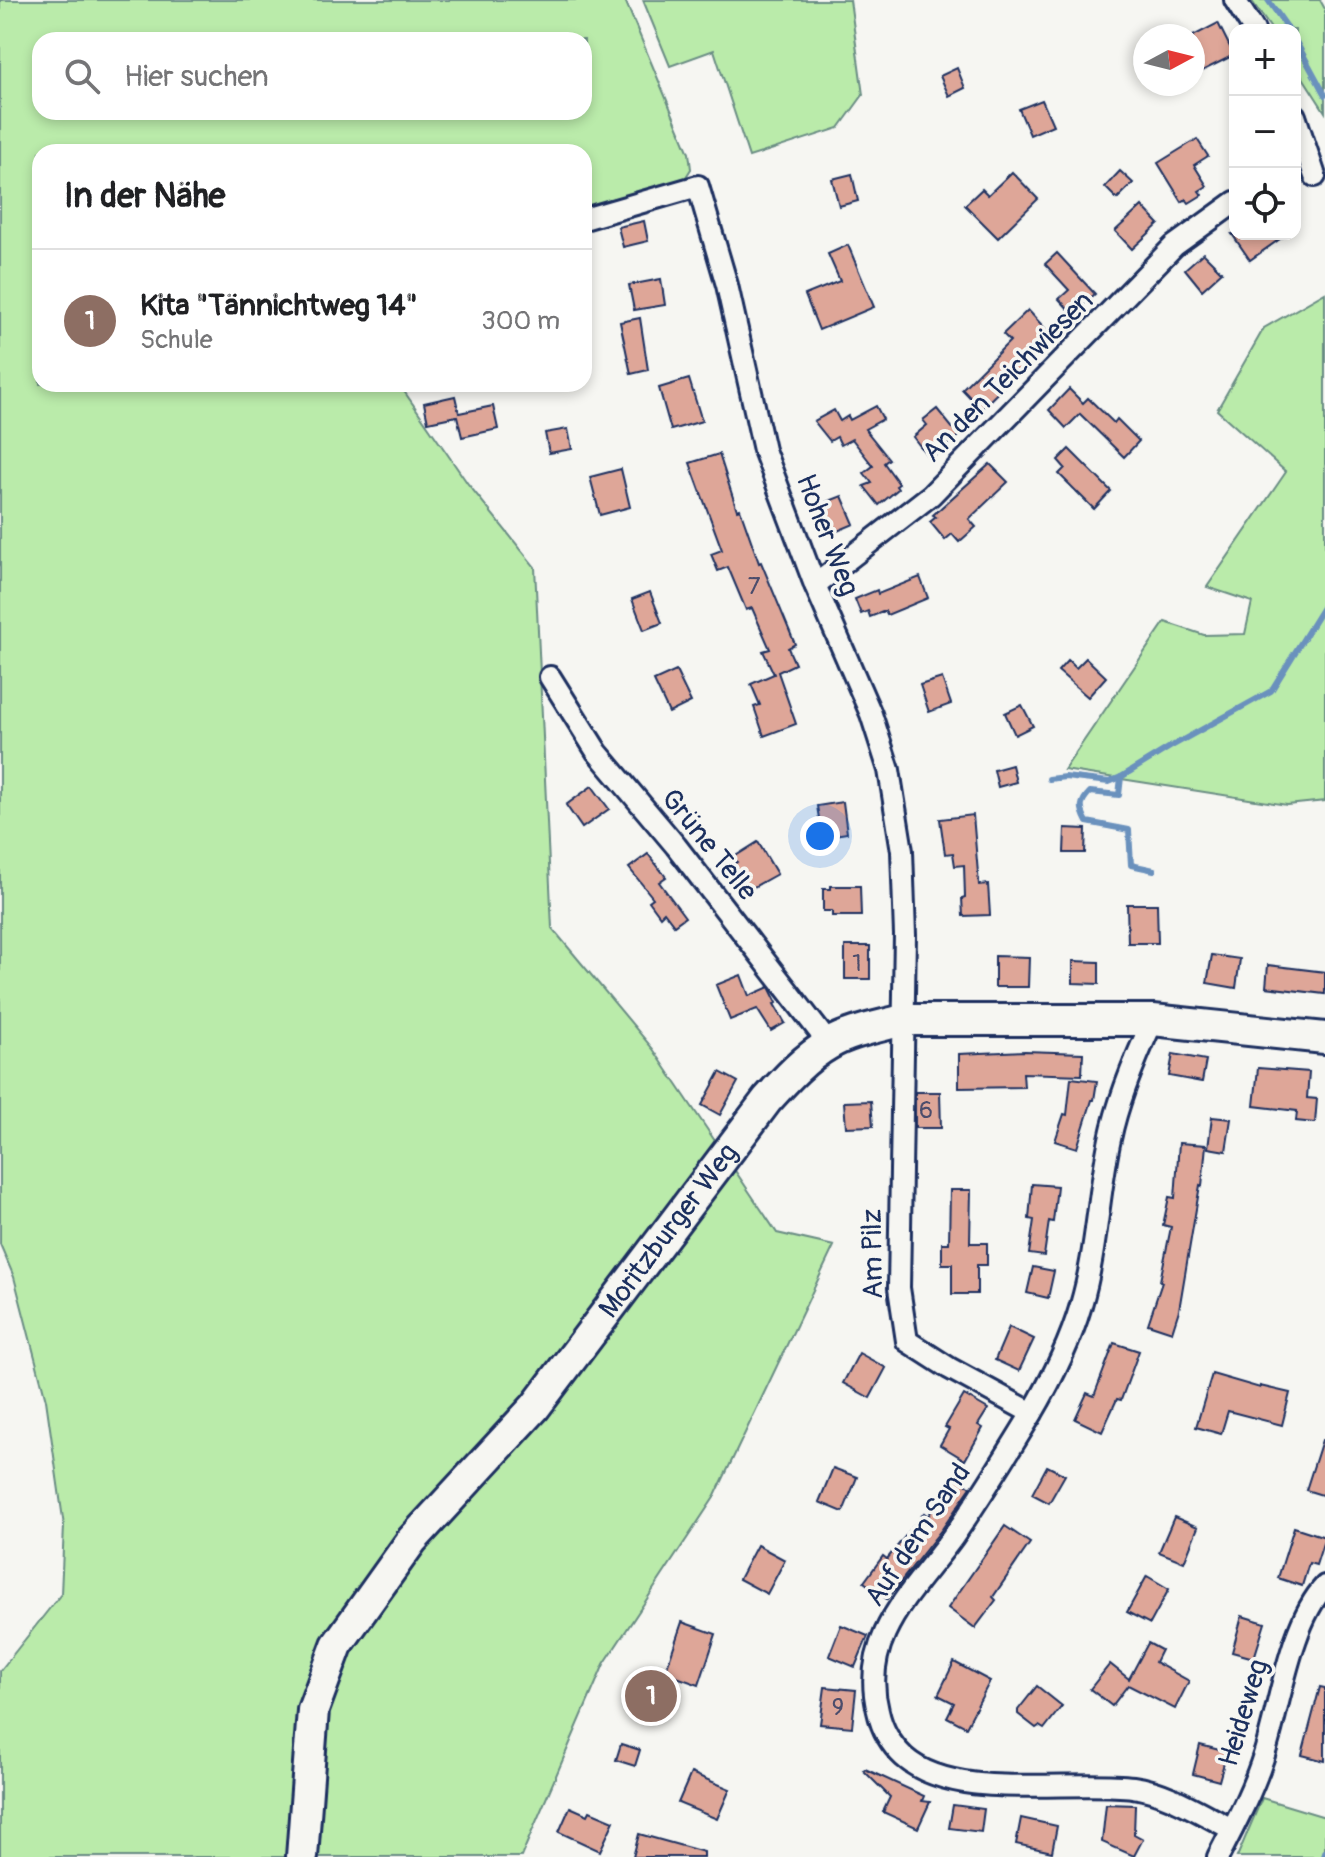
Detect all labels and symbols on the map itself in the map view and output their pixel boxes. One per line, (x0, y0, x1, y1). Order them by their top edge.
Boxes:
north arrow (1133, 24, 1205, 96)
street label: An den Teichwiesen (915, 284, 1101, 470)
street label: Hoher Weg (788, 469, 866, 601)
house number: 7 (748, 572, 761, 601)
street label: Grüne Telle (653, 782, 765, 908)
your location (800, 816, 840, 856)
house number: 1 (852, 949, 862, 978)
house number: 6 (919, 1096, 933, 1125)
street label: Moritzburger Weg (591, 1136, 745, 1325)
street label: Am Pilz (855, 1209, 891, 1299)
street label: Auf dem Sand (857, 1457, 979, 1613)
street label: Heideweg (1211, 1655, 1277, 1771)
pin: 1 (625, 1666, 677, 1726)
house number: 9 (832, 1693, 844, 1722)

